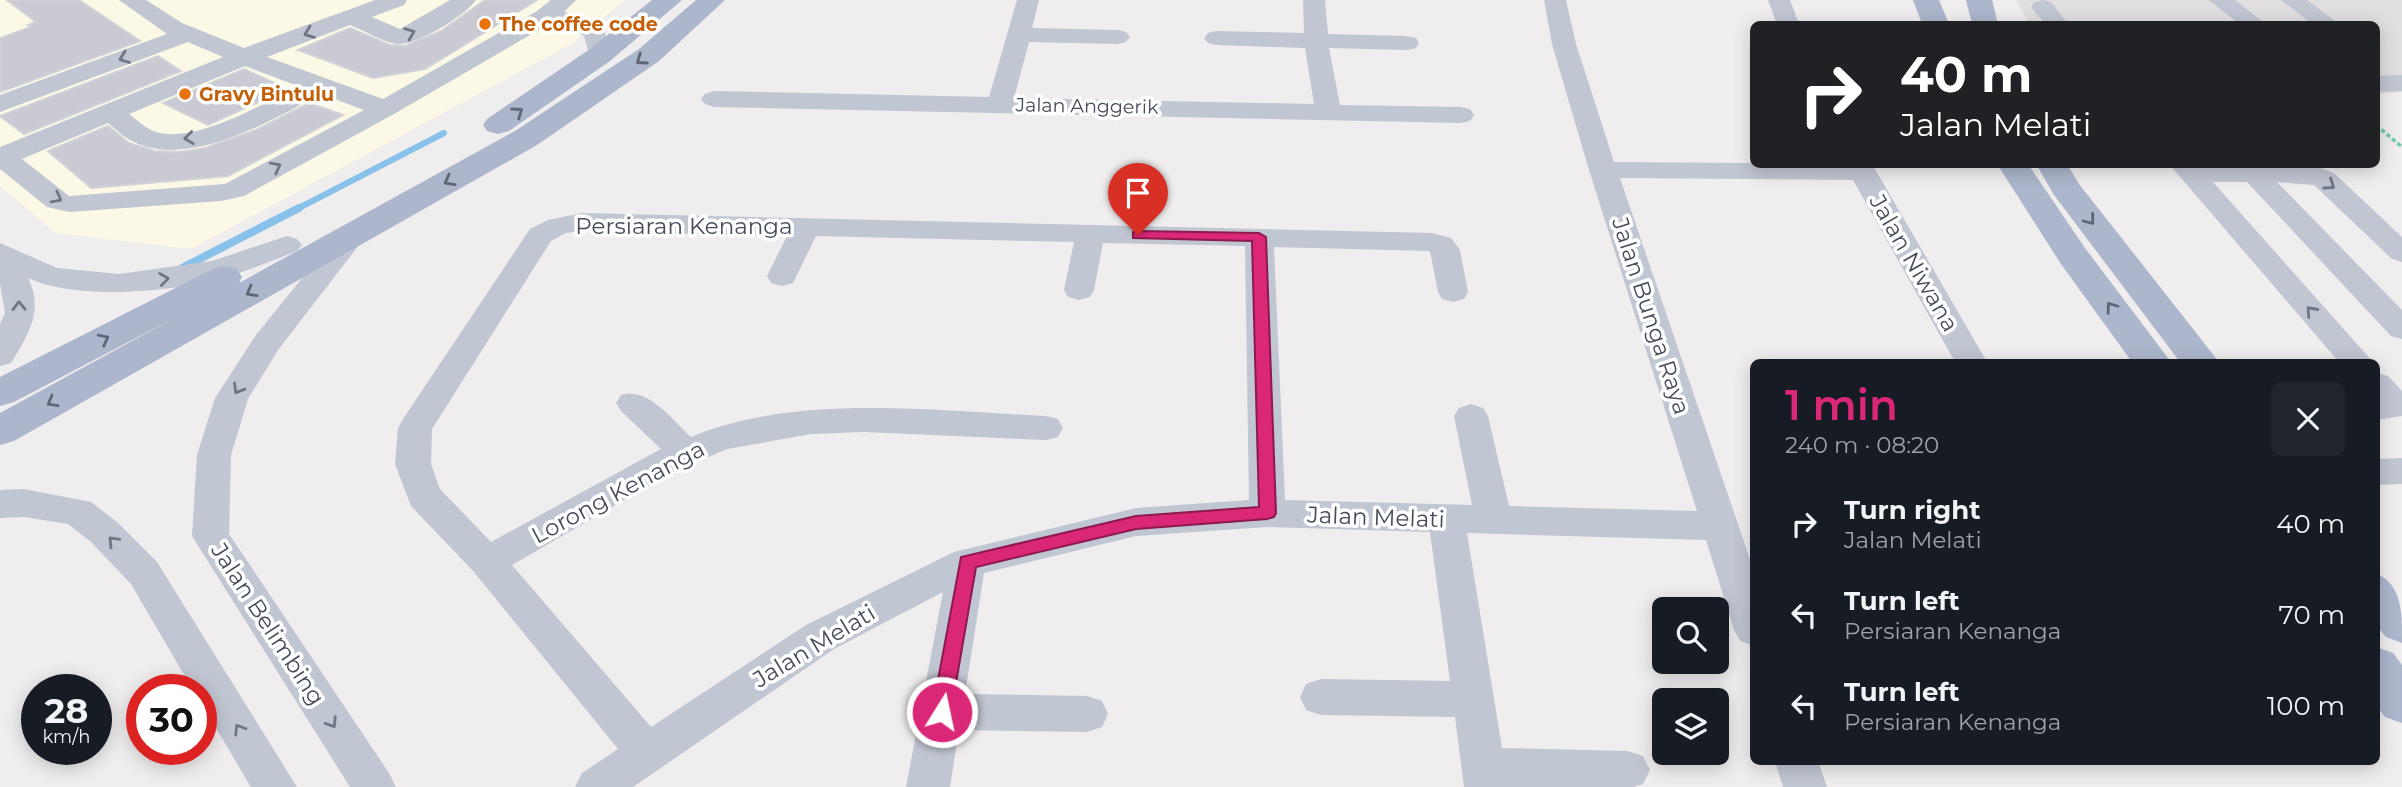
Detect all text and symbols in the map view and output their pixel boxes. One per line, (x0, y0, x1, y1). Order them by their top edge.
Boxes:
place label: The coffee code (499, 13, 658, 36)
marker: The coffee code (477, 16, 493, 32)
one-way arrow (303, 25, 315, 39)
one-way arrow (403, 27, 415, 41)
text: 40 m (1900, 45, 2032, 104)
one-way arrow (118, 49, 130, 63)
icon: right (1785, 49, 1876, 140)
one-way arrow (636, 52, 649, 64)
place label: Gravy Bintulu (199, 83, 334, 106)
marker: Gravy Bintulu (177, 86, 193, 102)
street label: Jalan Anggerik (1014, 93, 1159, 119)
text: Jalan Melati (1900, 105, 2091, 144)
one-way arrow (510, 108, 523, 120)
one-way arrow (183, 131, 195, 146)
one-way arrow (269, 162, 281, 176)
pin (1108, 163, 1168, 235)
one-way arrow (444, 173, 457, 186)
icon: arrive (1119, 174, 1157, 212)
one-way arrow (2322, 177, 2335, 189)
one-way arrow (49, 189, 62, 203)
street label: Jalan Niwana (1863, 189, 1965, 337)
street label: Persiaran Kenanga (575, 212, 793, 240)
street label: Jalan Bunga Raya (1606, 213, 1696, 418)
one-way arrow (2081, 213, 2094, 225)
one-way arrow (158, 271, 170, 286)
one-way arrow (245, 284, 258, 297)
one-way arrow (11, 300, 26, 311)
one-way arrow (2107, 302, 2119, 315)
one-way arrow (2307, 307, 2319, 320)
one-way arrow (97, 334, 109, 348)
text: 1 min (1785, 379, 1898, 431)
one-way arrow (234, 382, 247, 395)
button: close (2271, 382, 2345, 456)
one-way arrow (47, 394, 59, 407)
text: 240 m · 08:20 (1785, 431, 1939, 459)
street label: Lorong Kenanga (527, 435, 709, 549)
text: Turn right (1844, 494, 1980, 526)
street label: Jalan Melati (1306, 501, 1445, 533)
icon: right (1785, 505, 1823, 543)
text: 40 m (2276, 508, 2345, 540)
text: Jalan Melati (1844, 526, 1982, 554)
one-way arrow (108, 536, 121, 549)
street label: Jalan Belimbing (205, 537, 331, 710)
text: Turn left (1844, 585, 1960, 617)
icon: left (1785, 596, 1823, 634)
map controls (1652, 597, 1729, 765)
button: search (1652, 597, 1729, 674)
street label: Jalan Melati (747, 599, 880, 694)
text: 70 m (2279, 599, 2345, 631)
text: Persiaran Kenanga (1844, 617, 2061, 645)
speed limit sign: 30 (126, 674, 217, 765)
position arrow (905, 675, 979, 749)
text: Turn left (1844, 676, 1960, 708)
icon: left (1785, 687, 1823, 725)
button: layers (1652, 688, 1729, 765)
text: 28 (45, 689, 88, 732)
text: 100 m (2267, 690, 2345, 722)
text: Persiaran Kenanga (1844, 708, 2061, 736)
one-way arrow (324, 715, 337, 728)
one-way arrow (235, 723, 248, 736)
text: km/h (42, 726, 91, 748)

